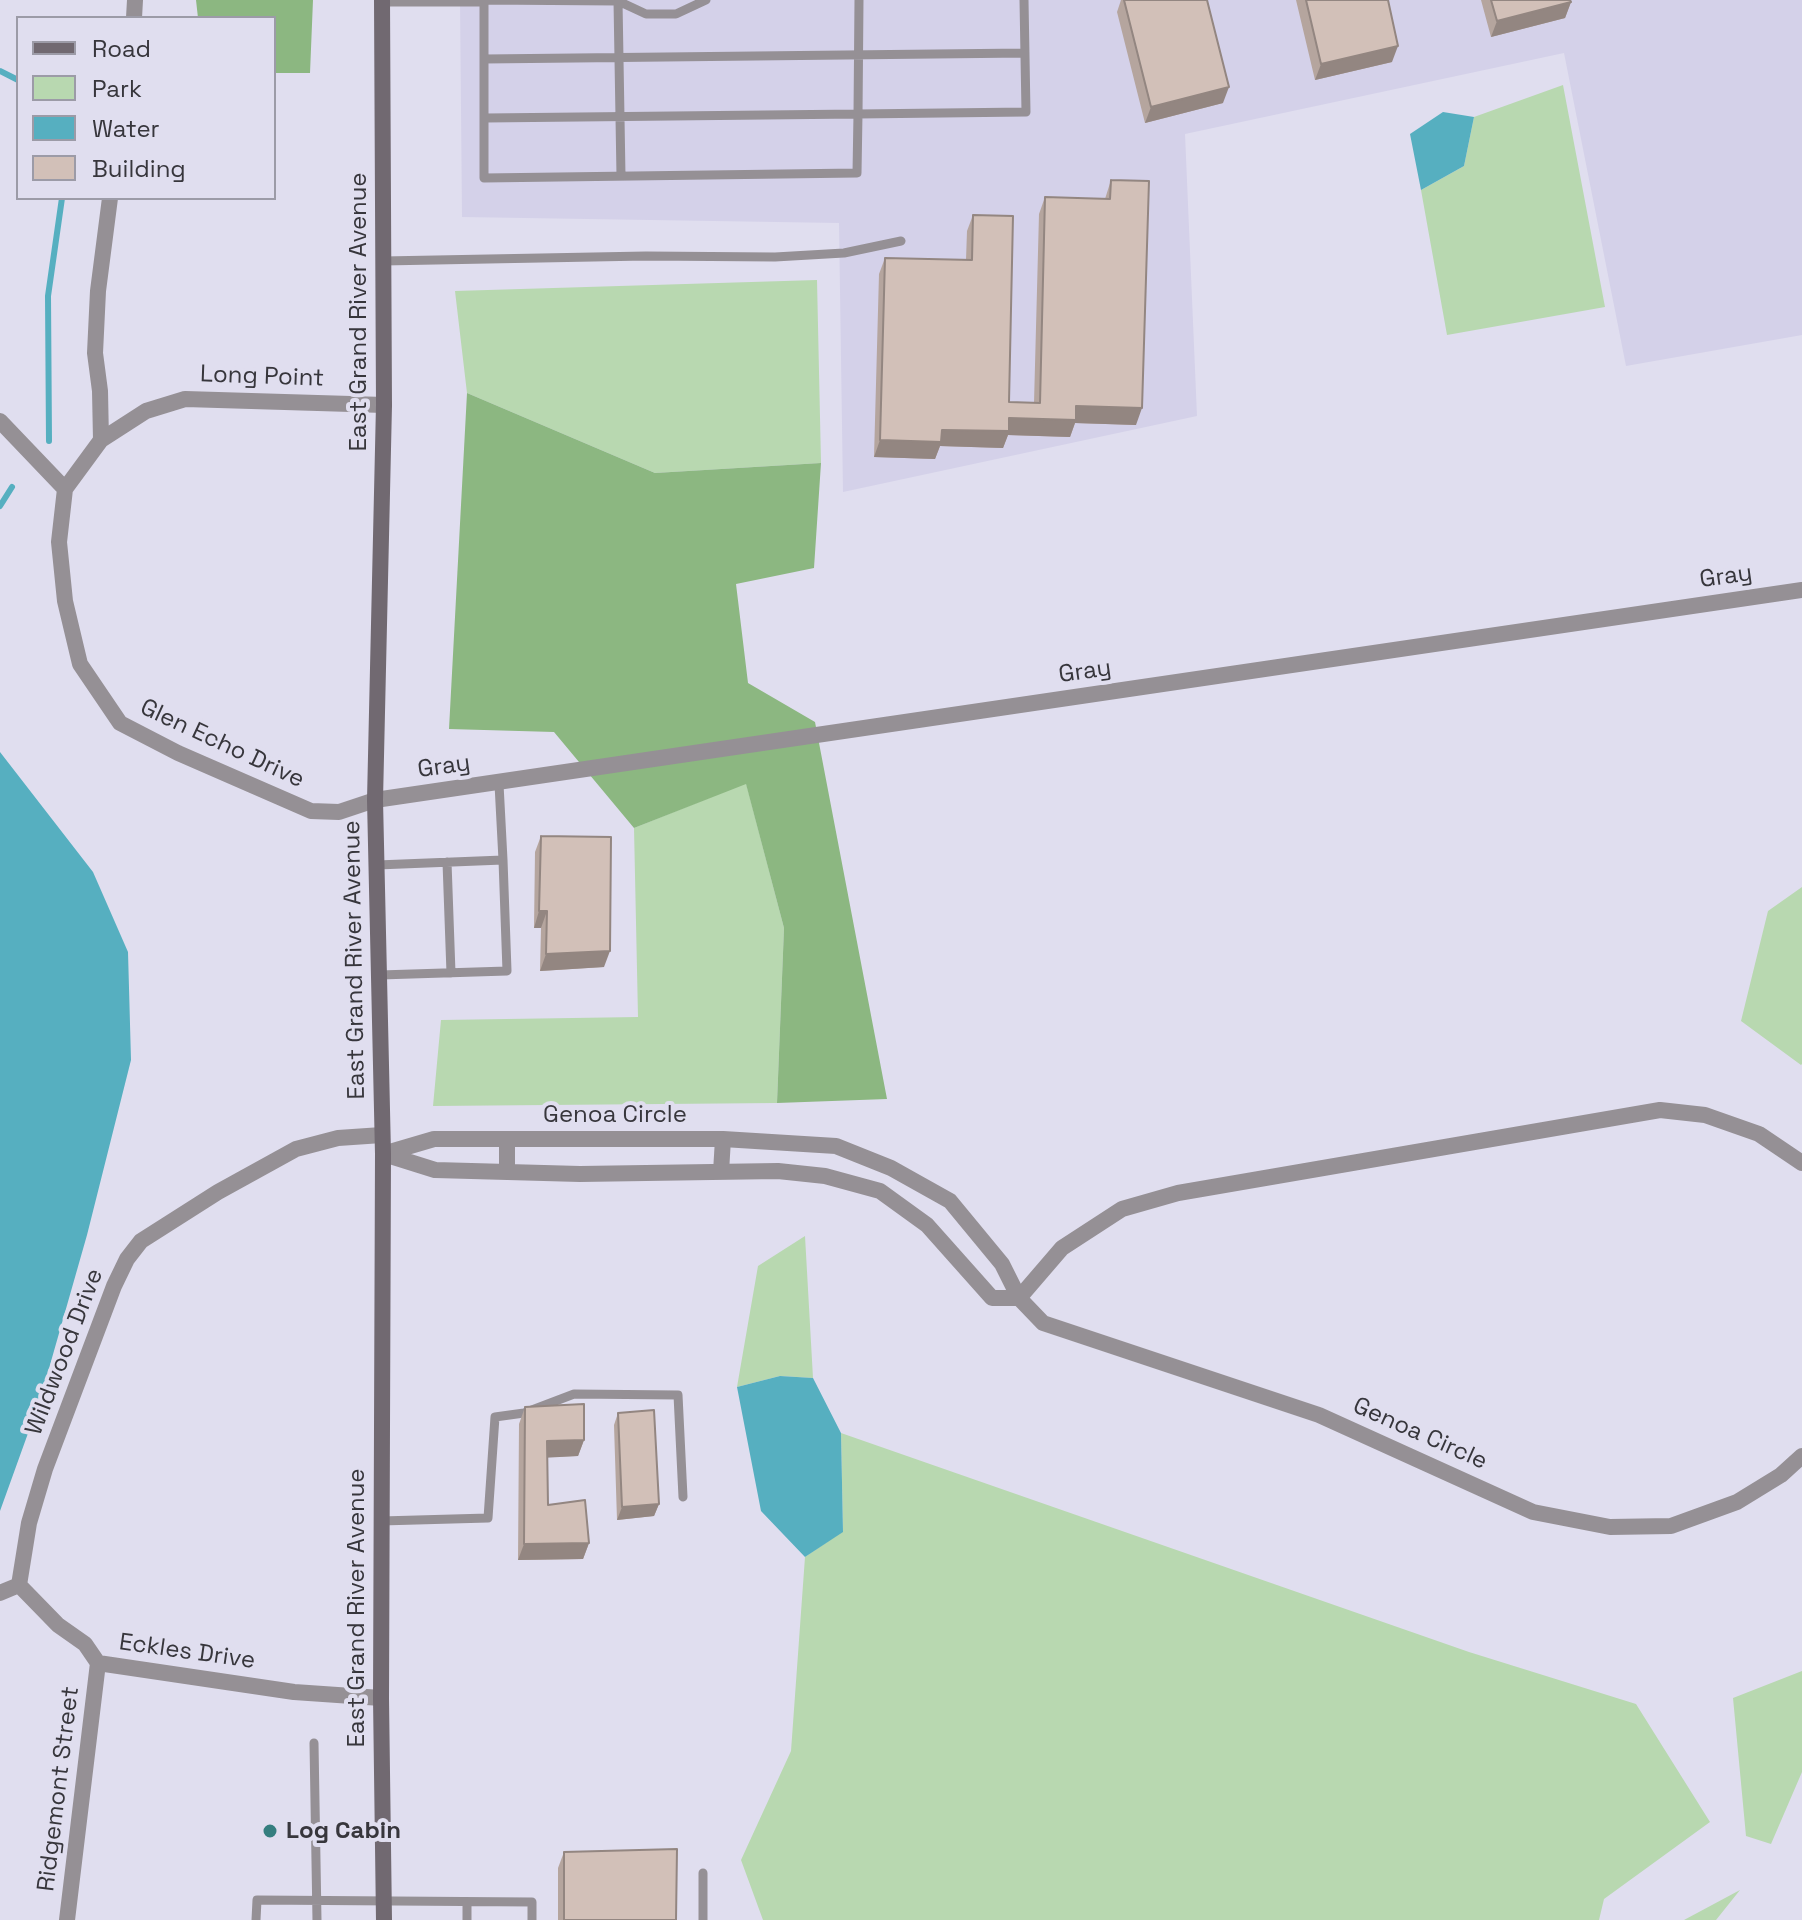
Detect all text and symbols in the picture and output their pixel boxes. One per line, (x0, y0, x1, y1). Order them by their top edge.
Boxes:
legend (16, 16, 276, 200)
text: Road (92, 33, 151, 64)
text: Park (92, 73, 142, 104)
text: Water (92, 113, 160, 144)
text: Building (92, 153, 186, 184)
street label: East Grand River Avenue (345, 172, 373, 452)
street label: Long Point (199, 360, 325, 394)
street label: Gray (1698, 559, 1754, 595)
street label: Gray (1057, 654, 1113, 690)
street label: Glen Echo Drive (135, 693, 309, 795)
street label: Gray (416, 749, 472, 785)
street label: East Grand River Avenue (338, 820, 372, 1100)
street label: Genoa Circle (543, 1101, 687, 1129)
street label: Wildwood Drive (20, 1265, 110, 1439)
street label: Genoa Circle (1348, 1392, 1492, 1476)
street label: East Grand River Avenue (343, 1468, 371, 1748)
street label: Eckles Drive (117, 1628, 257, 1676)
street label: Ridgemont Street (32, 1685, 86, 1893)
place label: Log Cabin (286, 1817, 401, 1845)
marker: Log Cabin (261, 1822, 279, 1840)

